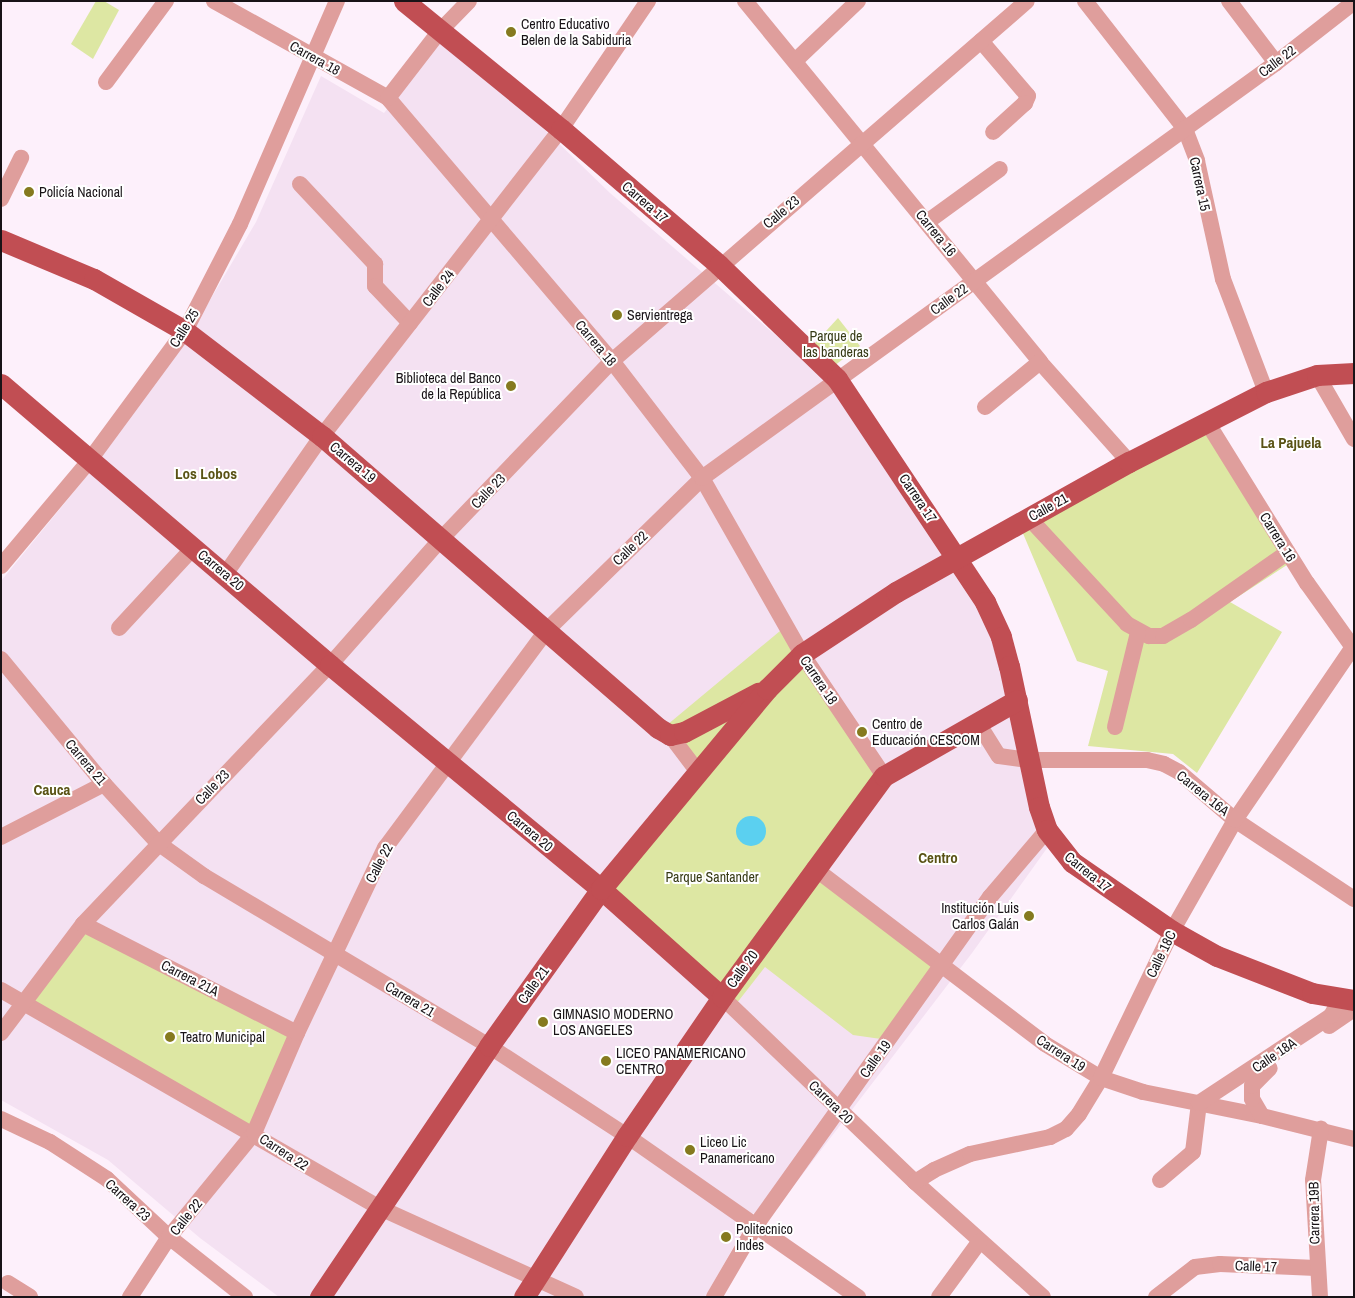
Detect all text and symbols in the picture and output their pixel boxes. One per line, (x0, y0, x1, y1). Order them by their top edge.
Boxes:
place label: Centro Educativo Belen de la Sabiduria (521, 16, 631, 48)
marker: Centro Educativo Belen de la Sabiduria (505, 26, 517, 38)
street label: Carrera 18 (287, 37, 343, 79)
street label: Calle 22 (1255, 42, 1299, 80)
street label: Carrera 15 (1186, 155, 1214, 213)
street label: Carrera 17 (619, 178, 671, 226)
place label: Policía Nacional (39, 184, 123, 200)
marker: Policía Nacional (23, 186, 35, 198)
street label: Calle 23 (759, 192, 803, 232)
street label: Carrera 16 (912, 206, 960, 260)
street label: Calle 24 (418, 266, 458, 310)
street label: Calle 22 (927, 280, 971, 318)
street label: Calle 25 (166, 306, 202, 350)
place label: Servientrega (627, 307, 693, 323)
marker: Servientrega (611, 309, 623, 321)
street label: Carrera 18 (572, 317, 620, 369)
park label: Parque de las banderas (803, 328, 869, 361)
place label: Biblioteca del Banco de la República (396, 370, 501, 402)
marker: Biblioteca del Banco de la República (505, 380, 517, 392)
district label: La Pajuela (1261, 434, 1321, 452)
street label: Carrera 19 (327, 438, 379, 486)
district label: Los Lobos (175, 465, 237, 483)
street label: Calle 23 (467, 470, 509, 512)
street label: Carrera 17 (896, 471, 940, 525)
street label: Calle 21 (1026, 489, 1070, 525)
street label: Carrera 16 (1256, 509, 1300, 565)
street label: Calle 22 (609, 527, 651, 569)
street label: Carrera 20 (195, 546, 247, 594)
street label: Carrera 18 (797, 653, 841, 707)
place label: Centro de Educación CESCOM (872, 716, 980, 749)
marker: Centro de Educación CESCOM (856, 726, 868, 738)
street label: Carrera 21 (62, 736, 110, 788)
street label: Calle 23 (191, 766, 233, 808)
street label: Carrera 16A (1173, 767, 1233, 819)
district label: Cauca (34, 781, 70, 799)
street label: Carrera 20 (504, 807, 556, 855)
street label: Calle 22 (362, 840, 396, 886)
street label: Carrera 17 (1061, 848, 1115, 896)
district label: Centro (918, 849, 958, 867)
park label: Parque Santander (665, 869, 759, 885)
place label: Institución Luis Carlos Galán (941, 900, 1019, 932)
marker: Institución Luis Carlos Galán (1023, 910, 1035, 922)
street label: Calle 18C (1142, 928, 1180, 980)
street label: Calle 20 (723, 947, 761, 991)
street label: Carrera 21A (158, 956, 222, 1000)
street label: Calle 21 (514, 963, 552, 1007)
street label: Carrera 21 (382, 978, 438, 1020)
place label: GIMNASIO MODERNO LOS ANGELES (553, 1006, 674, 1038)
marker: GIMNASIO MODERNO LOS ANGELES (537, 1016, 549, 1028)
place label: Teatro Municipal (180, 1029, 265, 1045)
marker: Teatro Municipal (164, 1031, 176, 1043)
street label: Carrera 19 (1033, 1031, 1089, 1075)
street label: Calle 18A (1249, 1034, 1299, 1076)
street label: Calle 19 (856, 1037, 894, 1081)
place label: LICEO PANAMERICANO CENTRO (616, 1045, 746, 1078)
marker: LICEO PANAMERICANO CENTRO (600, 1055, 612, 1067)
street label: Carrera 20 (805, 1077, 857, 1127)
street label: Carrera 22 (256, 1130, 312, 1174)
place label: Liceo Lic Panamericano (700, 1134, 775, 1166)
marker: Liceo Lic Panamericano (684, 1144, 696, 1156)
street label: Carrera 23 (102, 1175, 154, 1225)
street label: Carrera 19B (1305, 1182, 1323, 1244)
street label: Calle 22 (166, 1195, 206, 1239)
place label: Politecnico Indes (736, 1221, 793, 1254)
marker: Politecnico Indes (720, 1231, 732, 1243)
street label: Calle 17 (1235, 1257, 1277, 1275)

